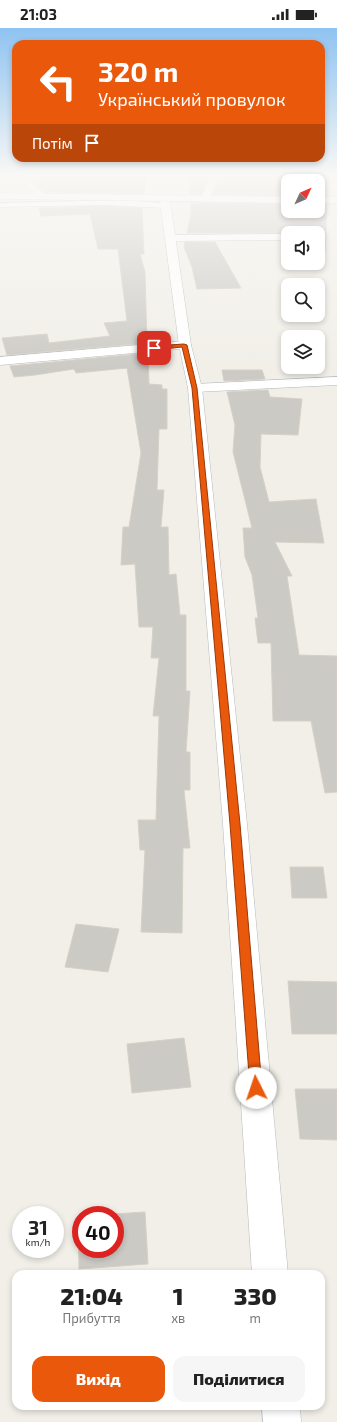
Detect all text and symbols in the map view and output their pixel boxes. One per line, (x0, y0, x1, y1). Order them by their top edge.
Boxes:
text: 21:03 (20, 5, 57, 23)
text: 320 m (98, 54, 179, 88)
icon: left (32, 56, 84, 108)
text: Український провулок (98, 88, 286, 110)
icon: arrive (81, 132, 103, 154)
text: Потім (32, 134, 73, 152)
north arrow (281, 174, 325, 218)
map controls (281, 174, 325, 374)
button: sound (281, 226, 325, 270)
button: search (281, 278, 325, 322)
button: layers (281, 330, 325, 374)
pin (137, 331, 171, 365)
icon: arrive (143, 337, 165, 359)
position arrow (235, 1067, 277, 1109)
speed limit sign: 40 (72, 1206, 124, 1258)
text: 31 (28, 1215, 48, 1239)
text: km/h (26, 1236, 50, 1248)
text: 21:04 (60, 1281, 123, 1310)
text: 1 (173, 1281, 184, 1310)
text: 330 (234, 1281, 277, 1310)
text: Прибуття (63, 1310, 121, 1326)
text: хв (171, 1310, 185, 1326)
text: m (249, 1310, 261, 1326)
button: Вихід (32, 1356, 165, 1402)
button: Поділитися (173, 1356, 305, 1402)

